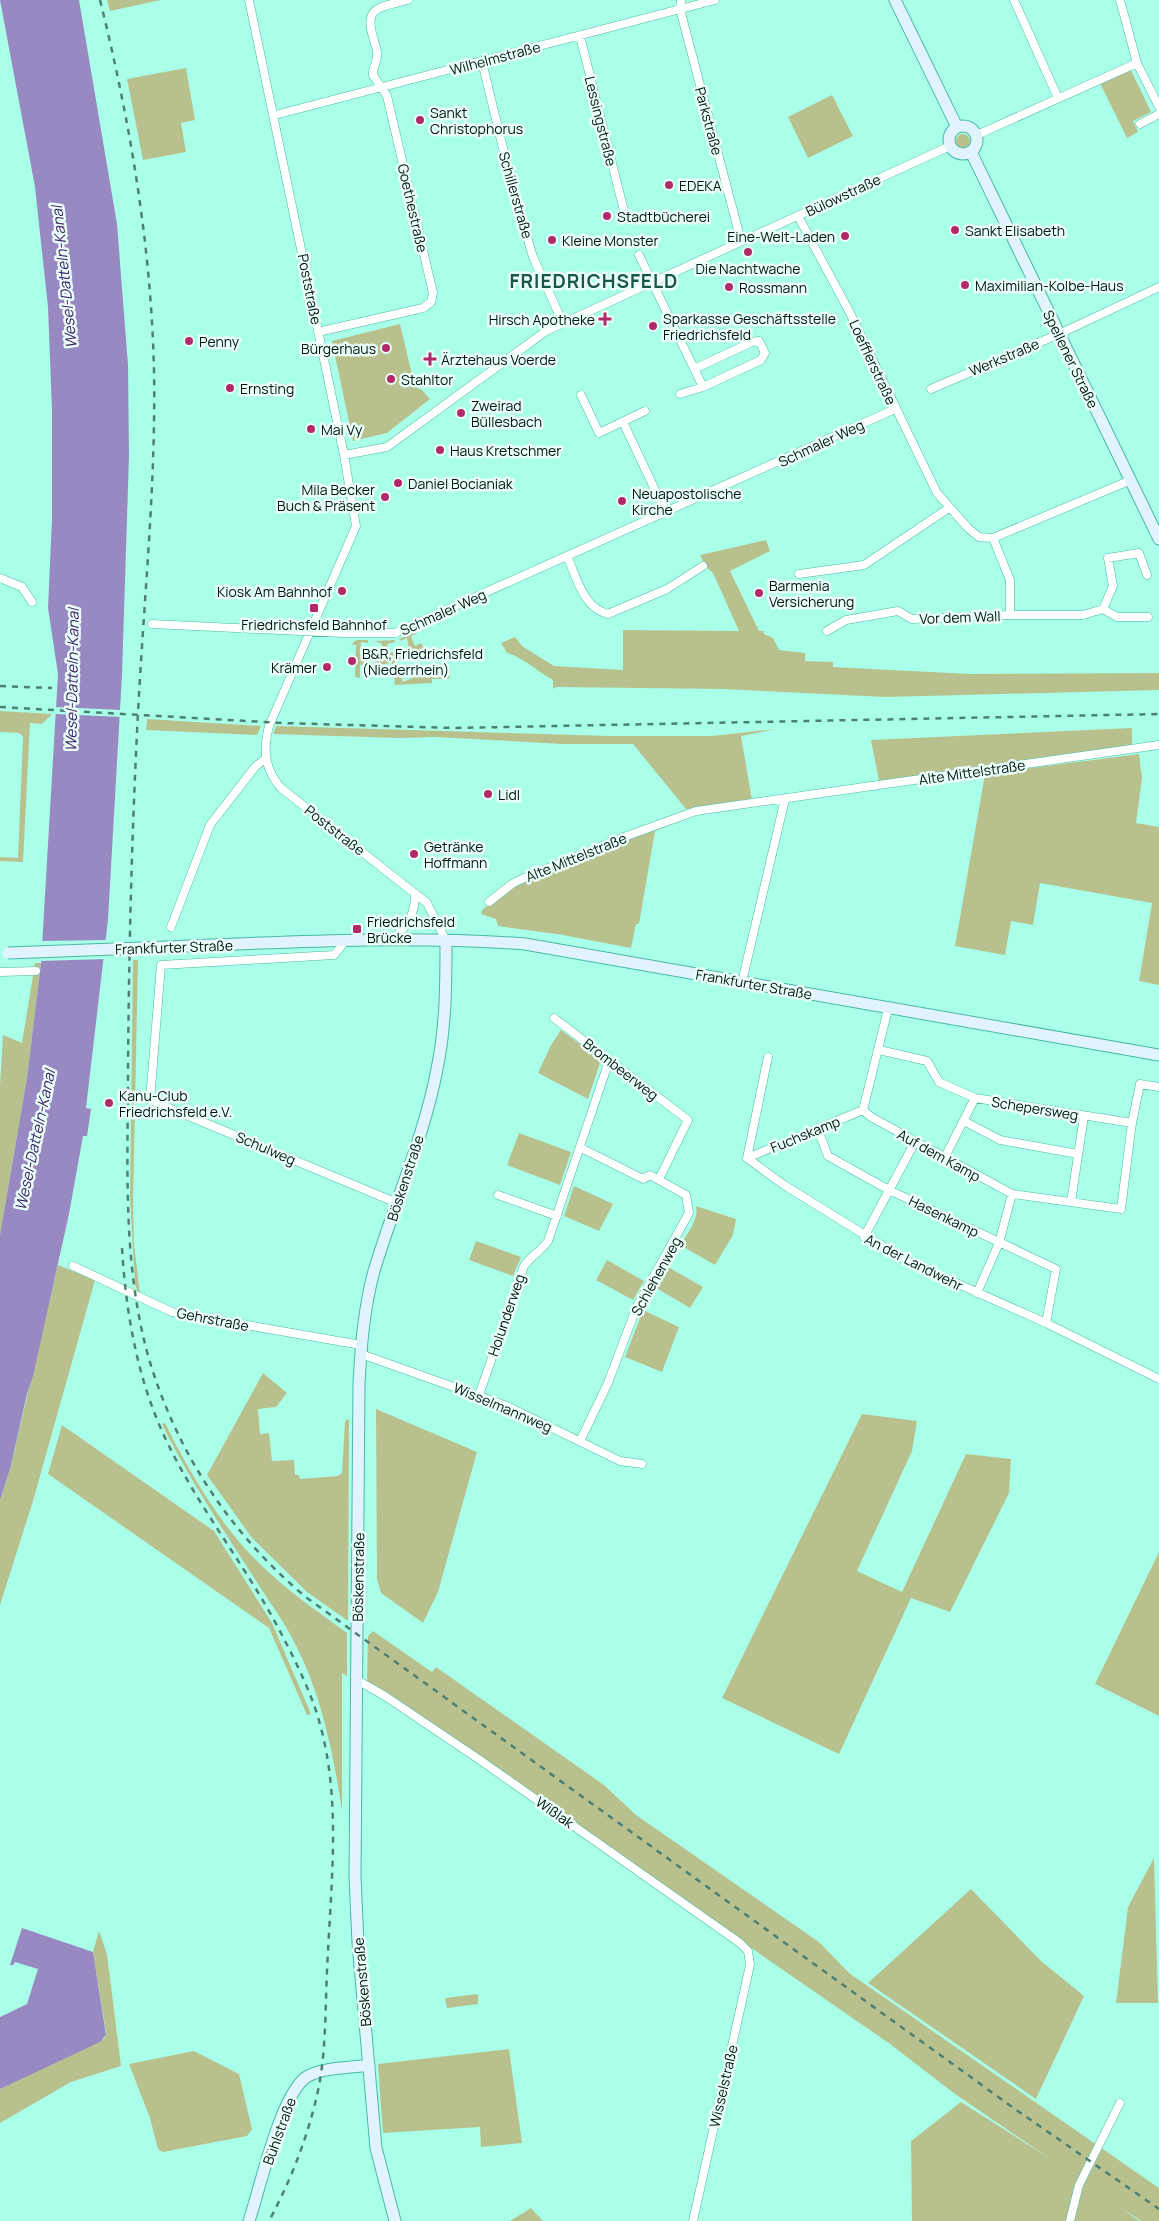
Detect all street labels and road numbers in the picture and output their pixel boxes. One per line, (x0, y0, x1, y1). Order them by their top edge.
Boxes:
street label: Wilhelmstraße (448, 37, 542, 79)
street label: Lessingstraße (581, 74, 621, 168)
street label: Parkstraße (691, 85, 727, 157)
street label: Schillerstraße (495, 149, 537, 241)
street label: Goethestraße (394, 162, 432, 254)
street label: Bülowstraße (802, 169, 884, 221)
street label: Poststraße (294, 252, 326, 326)
street label: Spellener Straße (1039, 307, 1103, 411)
street label: Loefflerstraße (845, 316, 901, 408)
street label: Werkstraße (966, 334, 1042, 380)
street label: Schmaler Weg (775, 415, 867, 471)
street label: Schmaler Weg (397, 585, 489, 639)
street label: Vor dem Wall (919, 606, 1001, 628)
street label: Alte Mittelstraße (918, 755, 1026, 789)
street label: Poststraße (301, 800, 369, 860)
street label: Alte Mittelstraße (523, 828, 629, 886)
street label: Frankfurter Straße (115, 935, 233, 959)
street label: Frankfurter Straße (694, 964, 814, 1004)
street label: Brombeerweg (580, 1034, 662, 1104)
street label: Schepersweg (990, 1092, 1080, 1124)
street label: Fuchskamp (767, 1111, 843, 1157)
street label: Auf dem Kamp (894, 1124, 984, 1186)
street label: Schulweg (233, 1127, 299, 1169)
street label: Böskenstraße (382, 1133, 428, 1223)
street label: Hasenkamp (906, 1191, 982, 1241)
street label: An der Landwehr (862, 1229, 966, 1295)
street label: Schlehenweg (626, 1233, 686, 1319)
street label: Holunderweg (483, 1271, 529, 1359)
street label: Gehrstraße (175, 1303, 251, 1335)
street label: Wisselmannweg (451, 1378, 555, 1436)
street label: Böskenstraße (348, 1532, 368, 1622)
street label: Wißlak (532, 1792, 579, 1833)
street label: Böskenstraße (349, 1937, 375, 2027)
street label: Wisselstraße (704, 2043, 742, 2129)
street label: Bühlstraße (258, 2095, 300, 2167)

